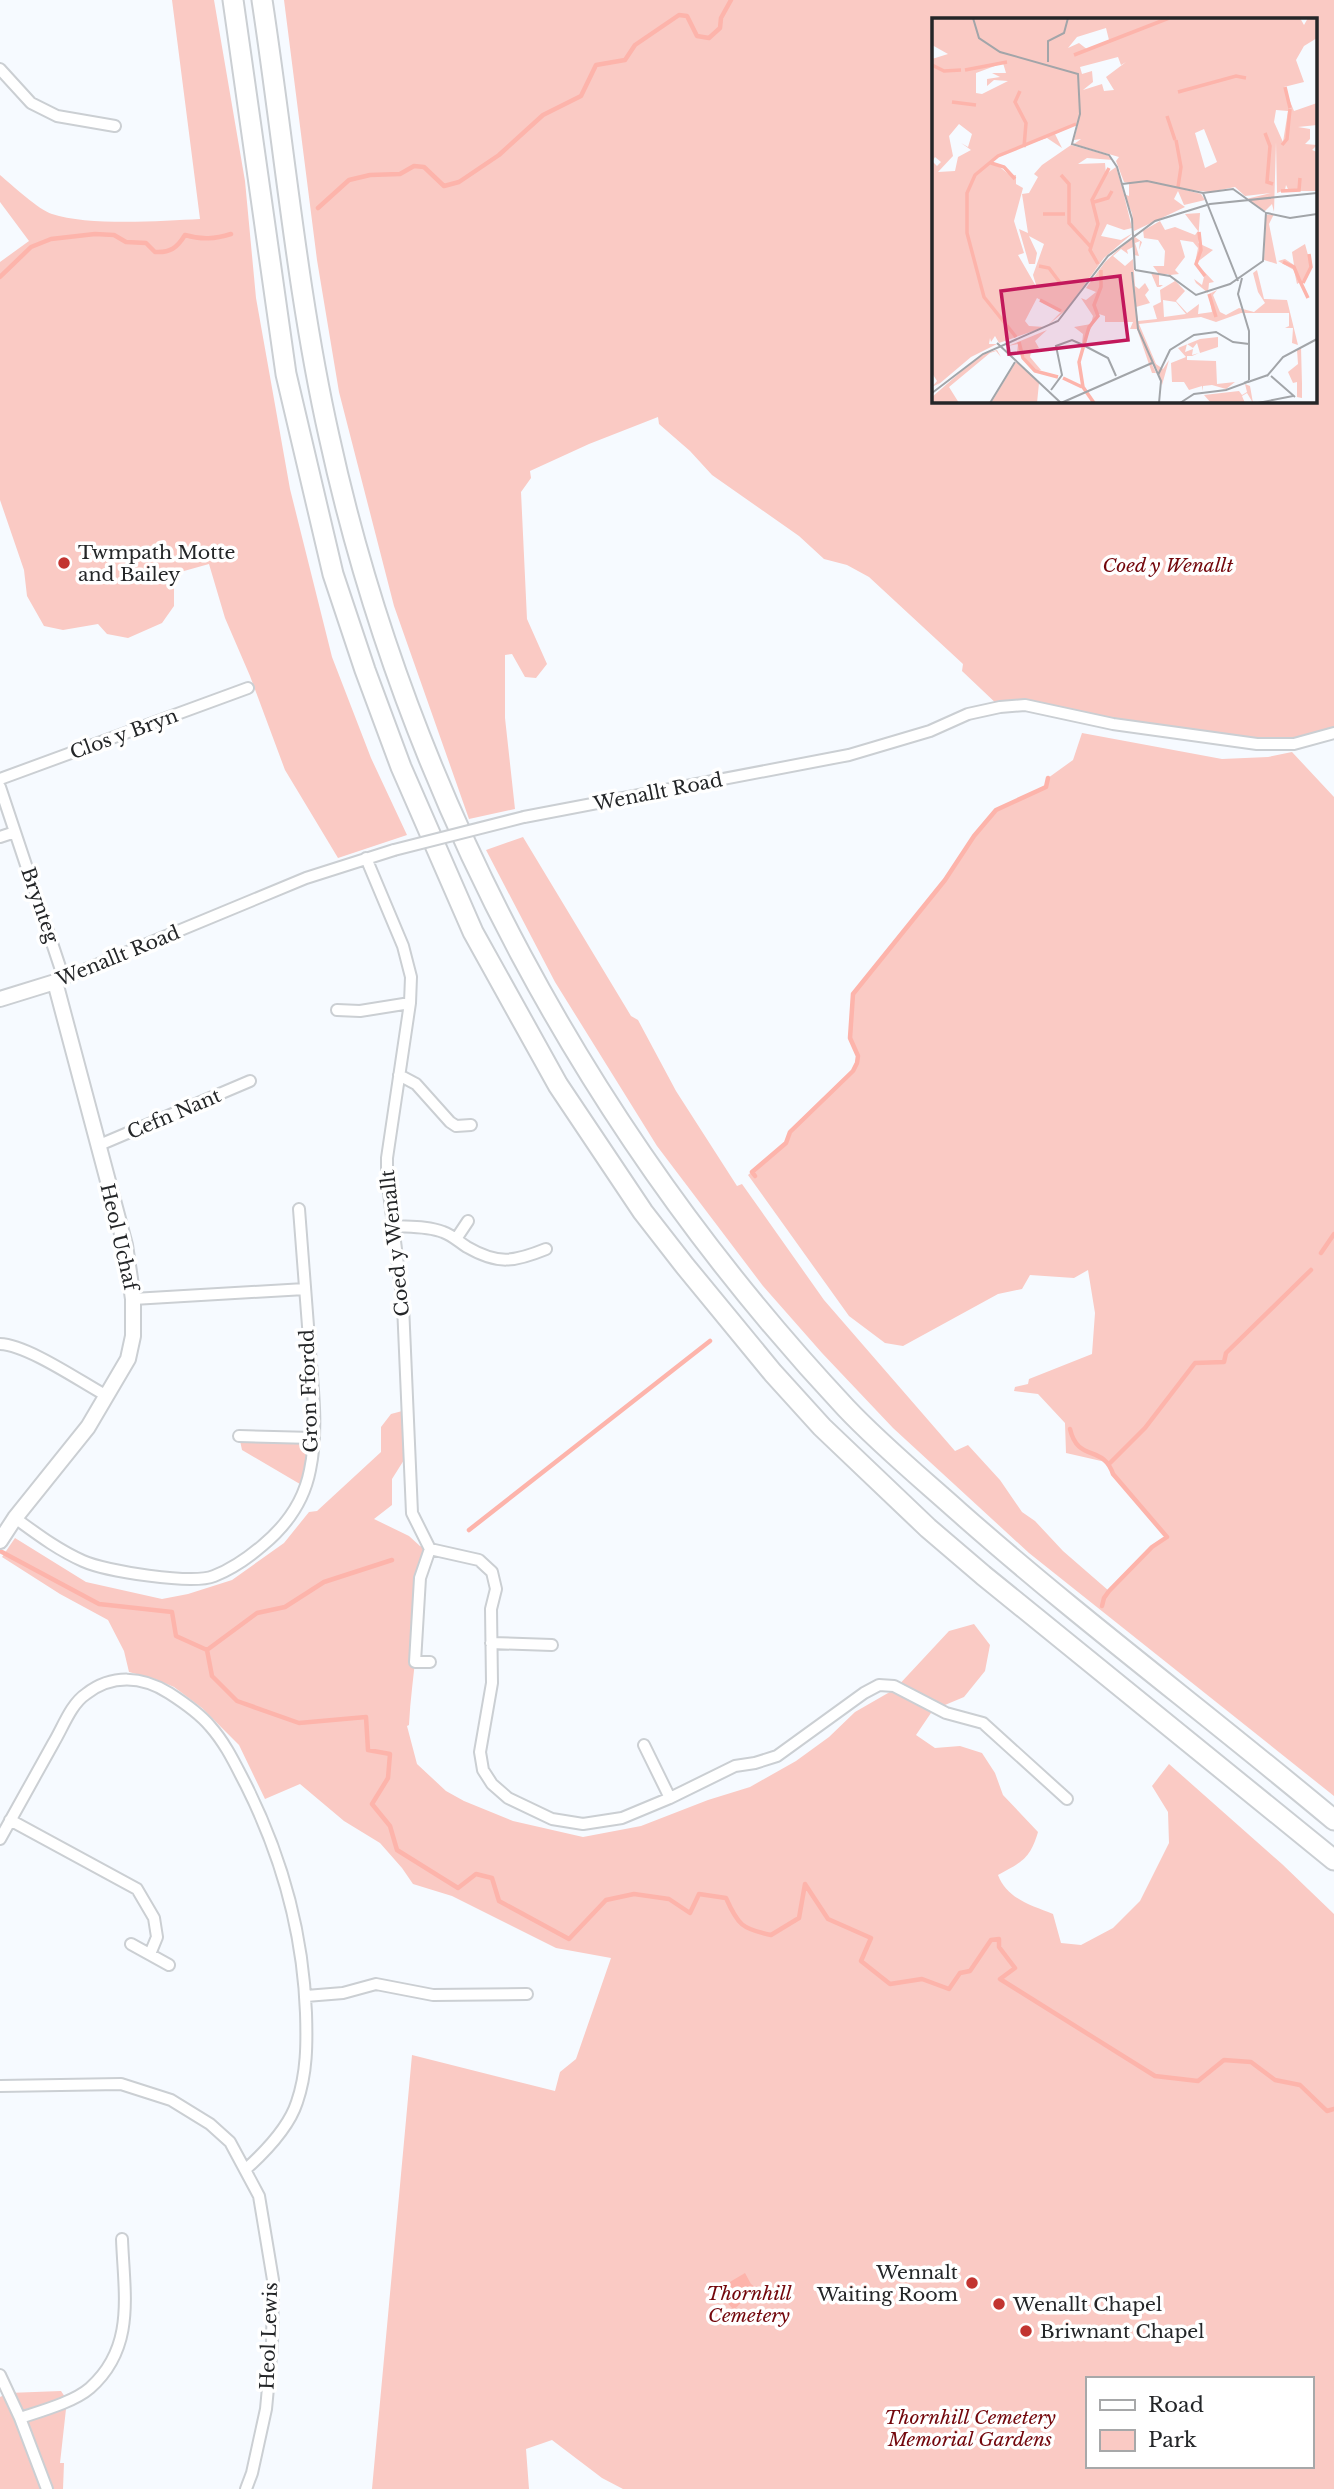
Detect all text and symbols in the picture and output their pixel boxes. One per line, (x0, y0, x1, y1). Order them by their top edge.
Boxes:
inset map (932, 18, 1316, 402)
place label: Twmpath Motte and Bailey (78, 541, 235, 586)
park label: Coed y Wenallt (1103, 554, 1234, 577)
marker: Twmpath Motte and Bailey (56, 555, 72, 571)
street label: Clos y Bryn (67, 704, 181, 764)
street label: Wenallt Road (591, 768, 725, 816)
street label: Brynteg (16, 864, 64, 946)
street label: Wenallt Road (52, 921, 183, 992)
street label: Cefn Nant (124, 1084, 225, 1144)
street label: Coed y Wenallt (376, 1168, 414, 1318)
street label: Heol Uchaf (95, 1181, 143, 1295)
street label: Gron Ffordd (295, 1329, 323, 1453)
place label: Wennalt Waiting Room (816, 2261, 959, 2306)
marker: Wennalt Waiting Room (964, 2275, 980, 2291)
street label: Heol Lewis (256, 2282, 282, 2390)
park label: Thornhill Cemetery (706, 2282, 792, 2327)
place label: Wenallt Chapel (1012, 2293, 1162, 2316)
marker: Wenallt Chapel (991, 2296, 1007, 2312)
place label: Briwnant Chapel (1040, 2320, 1204, 2343)
marker: Briwnant Chapel (1018, 2323, 1034, 2339)
legend (1086, 2377, 1313, 2468)
text: Road (1148, 2392, 1204, 2418)
park label: Thornhill Cemetery Memorial Gardens (884, 2406, 1056, 2451)
text: Park (1148, 2427, 1197, 2453)

